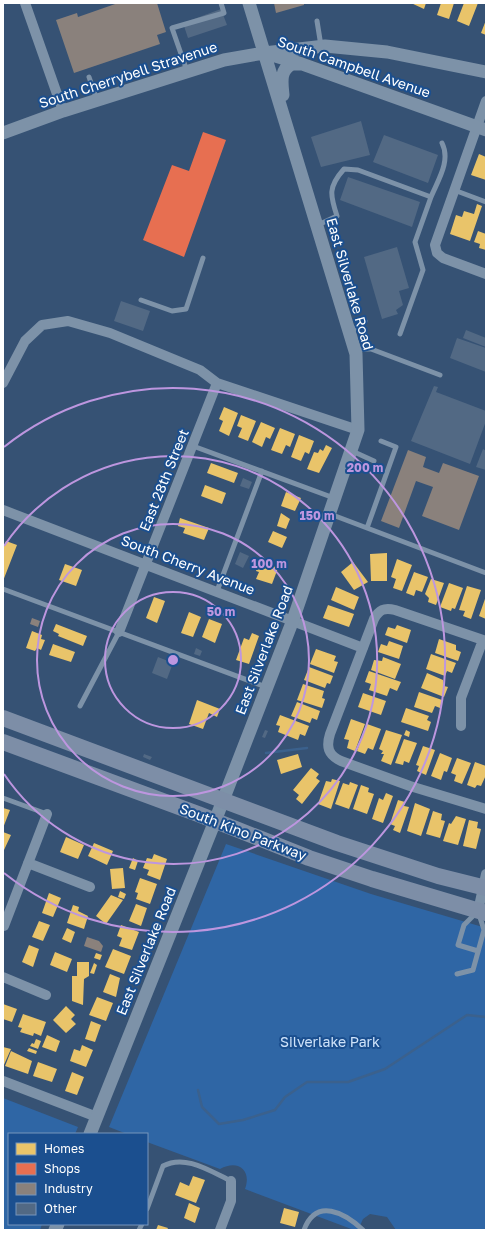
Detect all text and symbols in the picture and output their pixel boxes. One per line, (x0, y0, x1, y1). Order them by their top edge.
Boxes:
street label: South Campbell Avenue (275, 32, 433, 101)
street label: South Cherrybell Stravenue (37, 38, 219, 111)
street label: East Silverlake Road (323, 216, 378, 352)
street label: East 28th Street (135, 426, 192, 533)
text: 200 m (347, 460, 383, 475)
text: 150 m (300, 508, 334, 523)
street label: South Cherry Avenue (119, 531, 257, 598)
text: 100 m (251, 556, 287, 571)
street label: East Silverlake Road (231, 583, 296, 717)
text: 50 m (207, 604, 235, 619)
centre of rings (166, 653, 180, 667)
street label: South Kino Parkway (177, 800, 309, 864)
street label: East Silverlake Road (112, 884, 179, 1017)
park label: Silverlake Park (280, 1033, 380, 1050)
legend (8, 1133, 148, 1225)
text: Homes (44, 1141, 84, 1156)
text: Shops (44, 1161, 80, 1176)
text: Industry (44, 1181, 93, 1196)
text: Other (44, 1201, 77, 1216)

